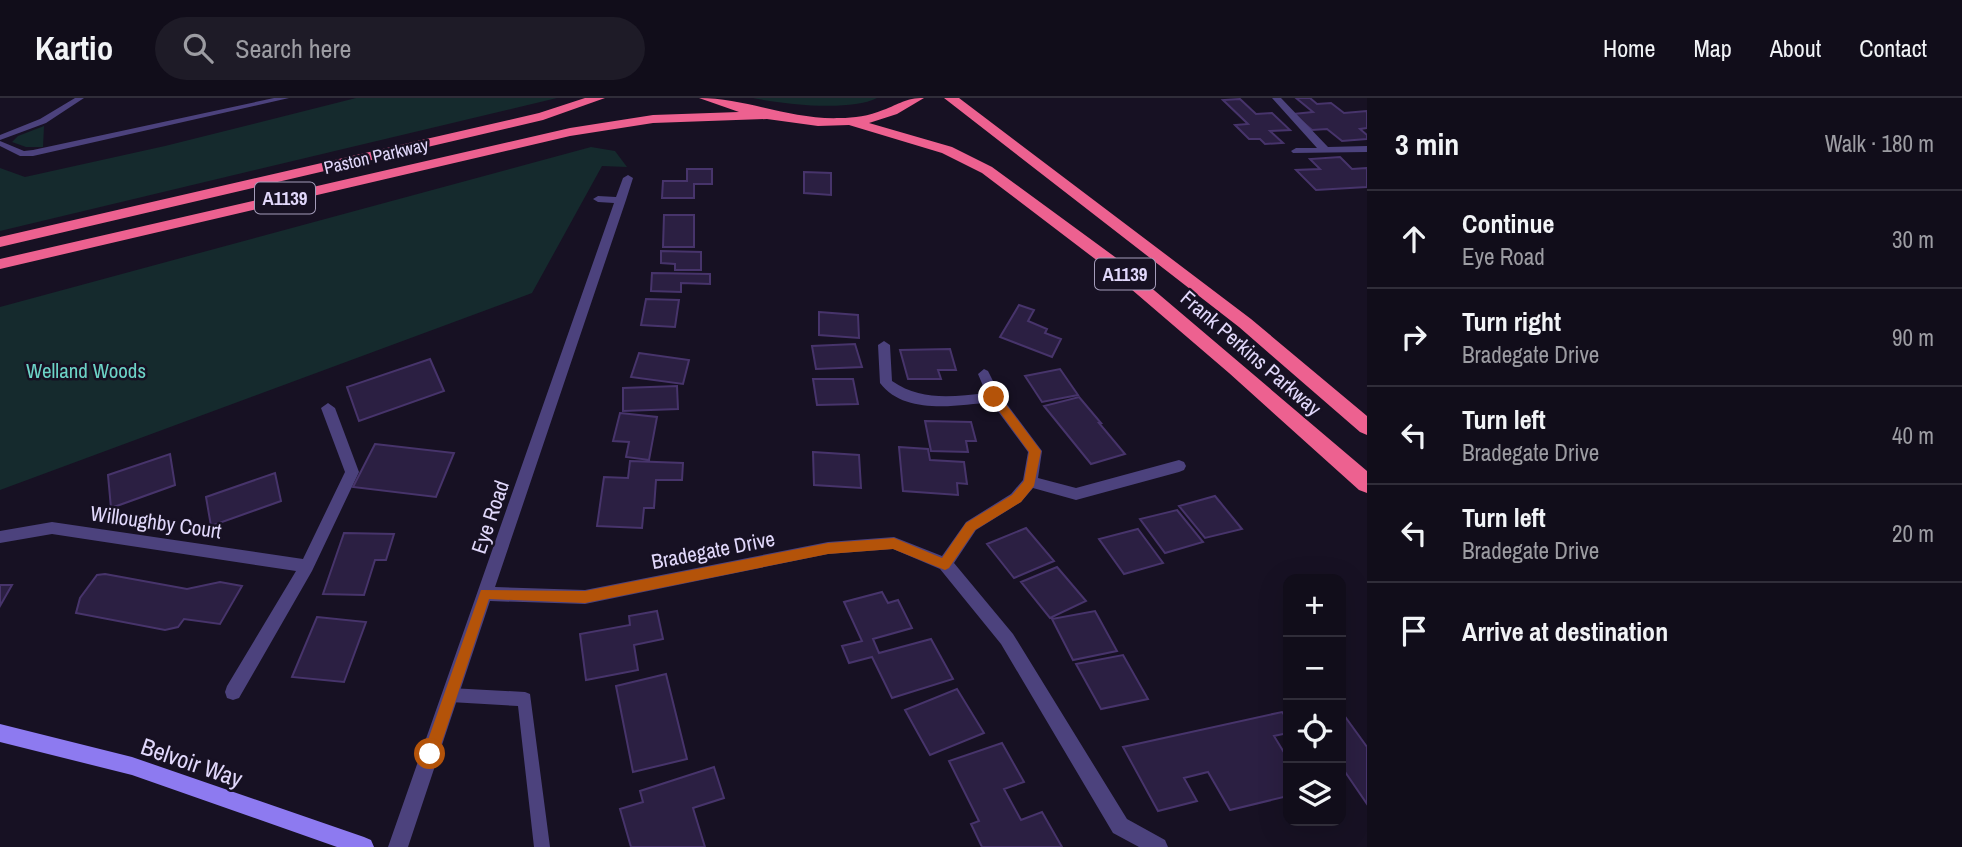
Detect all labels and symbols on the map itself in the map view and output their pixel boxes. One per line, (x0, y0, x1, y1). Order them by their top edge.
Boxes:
street label: Paston Parkway (321, 132, 431, 180)
road number: A1139 (255, 183, 315, 214)
road number: A1139 (1095, 258, 1155, 290)
street label: Frank Perkins Parkway (1174, 284, 1328, 423)
park label: Welland Woods (26, 356, 146, 385)
route end (978, 381, 1009, 412)
street label: Eye Road (464, 477, 516, 557)
street label: Willoughby Court (89, 498, 224, 546)
street label: Bradegate Drive (649, 524, 777, 576)
street label: Belvoir Way (137, 730, 247, 794)
route start (414, 738, 445, 769)

